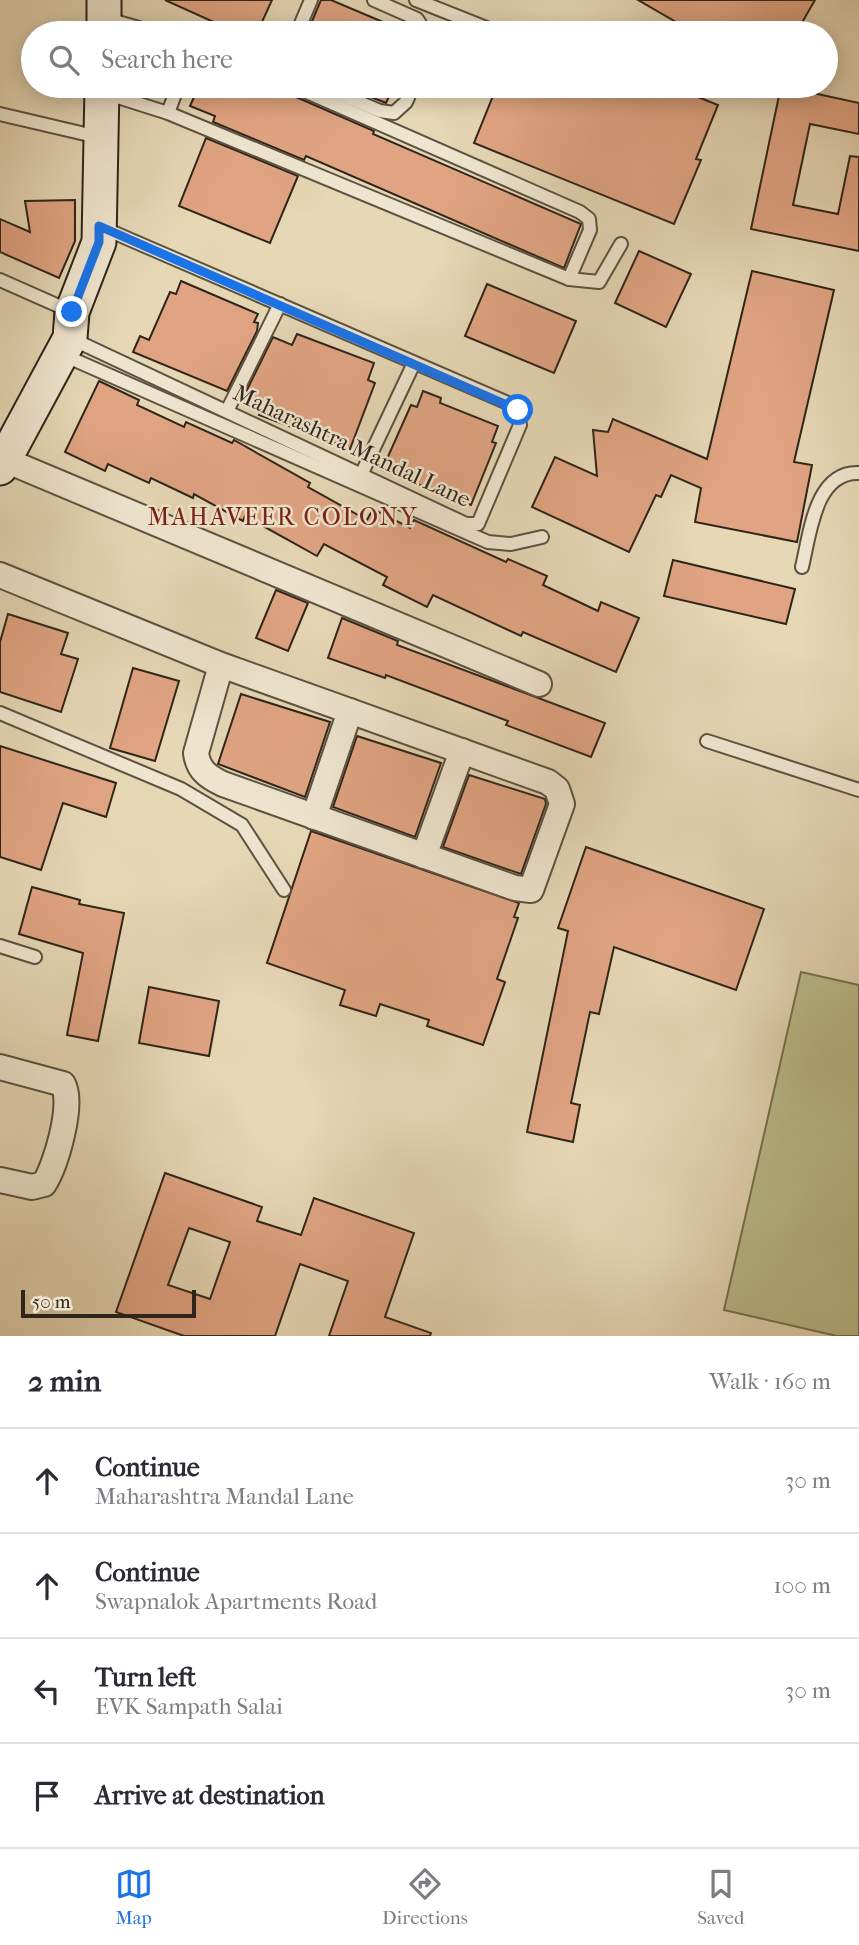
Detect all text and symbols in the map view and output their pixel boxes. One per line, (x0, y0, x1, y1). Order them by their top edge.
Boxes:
search box (21, 21, 838, 98)
icon: search (45, 41, 83, 79)
text: Search here (101, 44, 233, 75)
route end (56, 296, 87, 327)
street label: Maharashtra Mandal Lane (229, 379, 475, 513)
route start (502, 394, 533, 425)
district label: MAHAVEER COLONY (148, 503, 418, 531)
scale bar (21, 1287, 196, 1319)
text: 50 m (32, 1291, 71, 1313)
text: 2 min (28, 1364, 101, 1399)
text: Walk · 160 m (709, 1368, 831, 1395)
text: Continue (95, 1452, 200, 1483)
icon: ahead (28, 1462, 66, 1500)
text: 30 m (785, 1467, 831, 1494)
text: Maharashtra Mandal Lane (95, 1483, 354, 1510)
text: Continue (95, 1557, 200, 1588)
icon: ahead (28, 1567, 66, 1605)
text: 100 m (773, 1572, 831, 1599)
text: Swapnalok Apartments Road (95, 1588, 377, 1615)
text: Turn left (95, 1662, 196, 1693)
icon: left (28, 1672, 66, 1710)
text: 30 m (785, 1677, 831, 1704)
text: EVK Sampath Salai (95, 1693, 283, 1720)
icon: arrive (28, 1777, 66, 1815)
text: Arrive at destination (95, 1780, 325, 1811)
tab: Map (115, 1865, 153, 1929)
tab: Directions (382, 1865, 468, 1929)
tab: Saved (697, 1865, 744, 1929)

